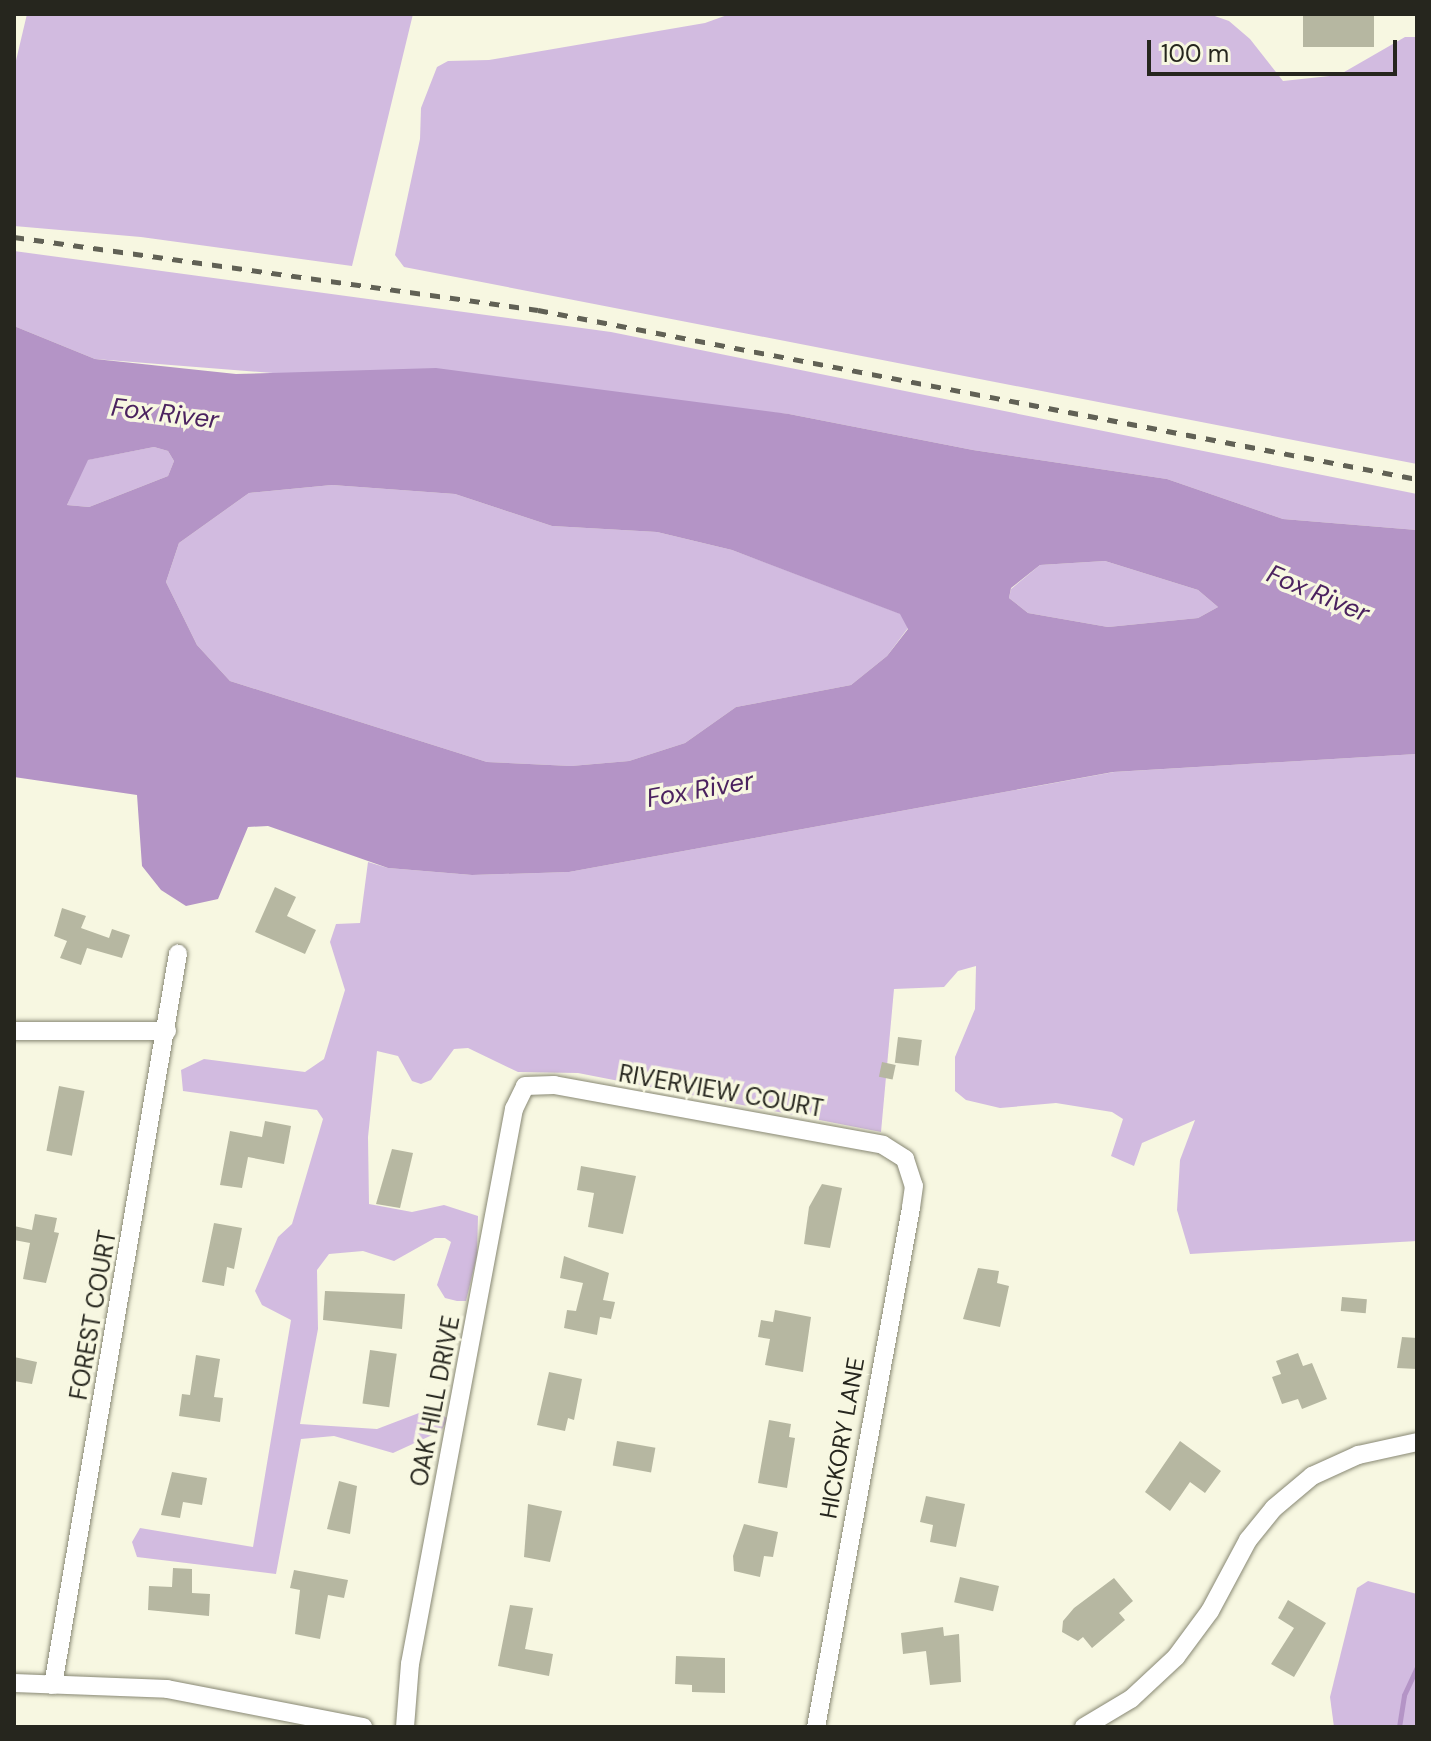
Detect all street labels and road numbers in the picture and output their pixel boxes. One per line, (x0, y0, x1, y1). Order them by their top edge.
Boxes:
street label: RIVERVIEW COURT (617, 1059, 825, 1123)
street label: FOREST COURT (64, 1228, 122, 1402)
street label: OAK HILL DRIVE (404, 1313, 466, 1489)
street label: HICKORY LANE (814, 1355, 870, 1521)

